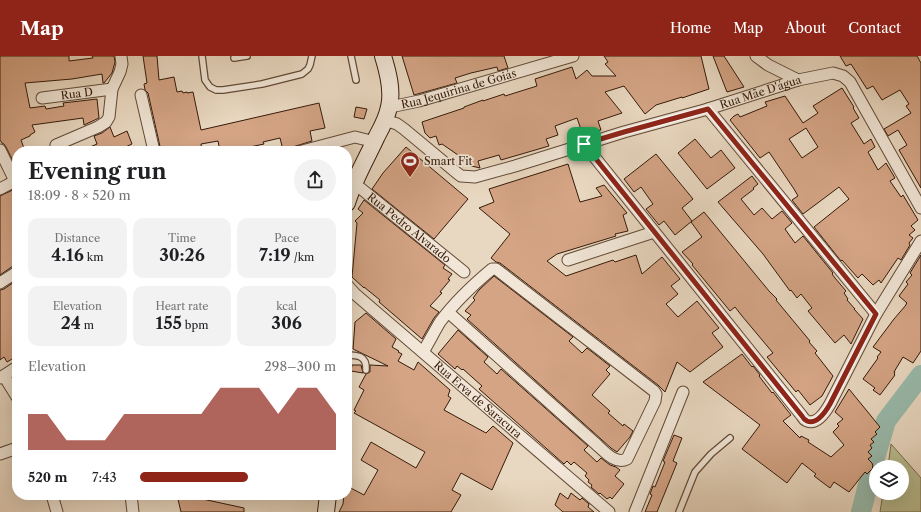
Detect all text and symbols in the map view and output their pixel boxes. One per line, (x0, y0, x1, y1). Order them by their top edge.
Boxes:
text: Map (20, 17, 64, 40)
text: Home (670, 19, 711, 37)
text: Map (733, 19, 763, 37)
text: About (785, 19, 826, 37)
text: Contact (848, 19, 901, 37)
street label: Rua Jequirina de Goiás (400, 66, 518, 112)
street label: Rua Mãe D'água (718, 72, 803, 112)
street label: Rua D (60, 85, 94, 103)
pin (567, 127, 601, 161)
icon: arrive (573, 133, 595, 155)
sports icon: Smart Fit (399, 150, 421, 178)
place label: Smart Fit (424, 154, 473, 168)
text: Evening run (28, 158, 167, 185)
button: share (294, 159, 336, 201)
text: 18:09 · 8 × 520 m (28, 187, 131, 203)
street label: Rua Pedro Alvarado (364, 190, 454, 266)
text: Distance (55, 231, 100, 245)
text: Time (168, 231, 196, 245)
text: Pace (274, 231, 299, 245)
text: 4.16 (51, 245, 84, 265)
text: 30:26 (159, 245, 205, 265)
text: 7:19 (259, 245, 291, 265)
text: km (84, 250, 103, 264)
text: /km (291, 250, 314, 264)
text: Elevation (53, 299, 102, 313)
text: Heart rate (155, 299, 209, 313)
text: kcal (276, 299, 297, 313)
text: 24 (61, 313, 81, 333)
text: 155 (155, 313, 182, 333)
text: 306 (271, 313, 302, 333)
text: m (81, 318, 94, 332)
text: bpm (182, 318, 209, 332)
text: Elevation (28, 358, 86, 374)
text: 298–300 m (264, 358, 336, 374)
street label: Rua Erva de Saracura (431, 358, 525, 441)
map controls (869, 460, 909, 500)
button: layers (869, 460, 909, 500)
text: 520 m (28, 469, 67, 485)
text: 7:43 (92, 469, 117, 485)

